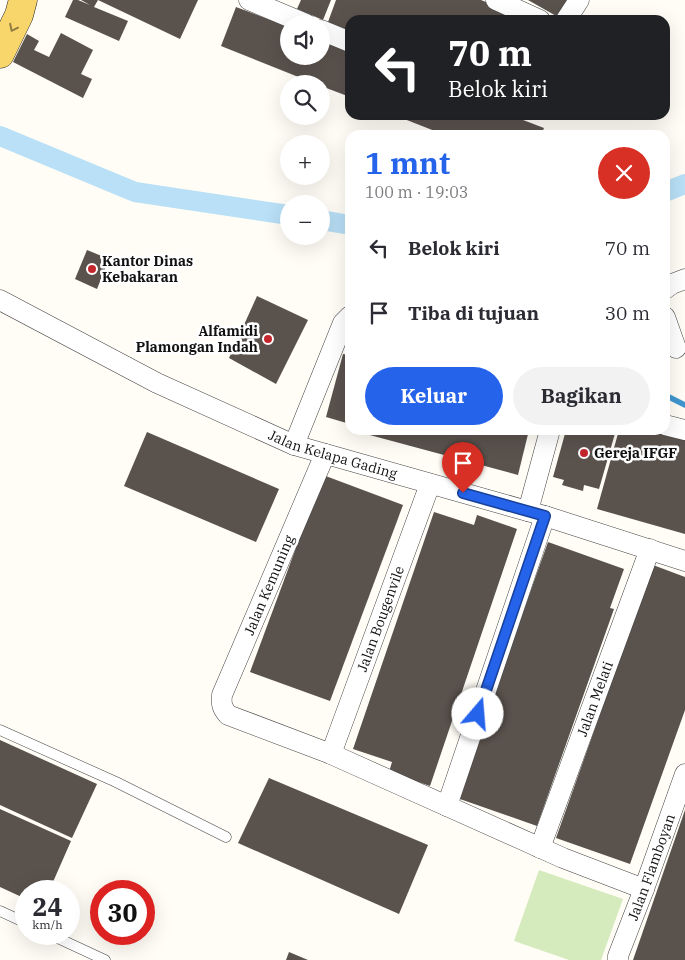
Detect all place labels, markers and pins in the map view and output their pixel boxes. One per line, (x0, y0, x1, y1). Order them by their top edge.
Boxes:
place label: Kantor Dinas Kebakaran (102, 252, 193, 286)
marker: Kantor Dinas Kebakaran (86, 263, 98, 275)
place label: Alfamidi Plamongan Indah (136, 322, 258, 356)
marker: Alfamidi Plamongan Indah (262, 333, 274, 345)
pin (442, 442, 484, 493)
place label: Gereja IFGF (594, 444, 677, 462)
marker: Gereja IFGF (578, 447, 590, 459)

